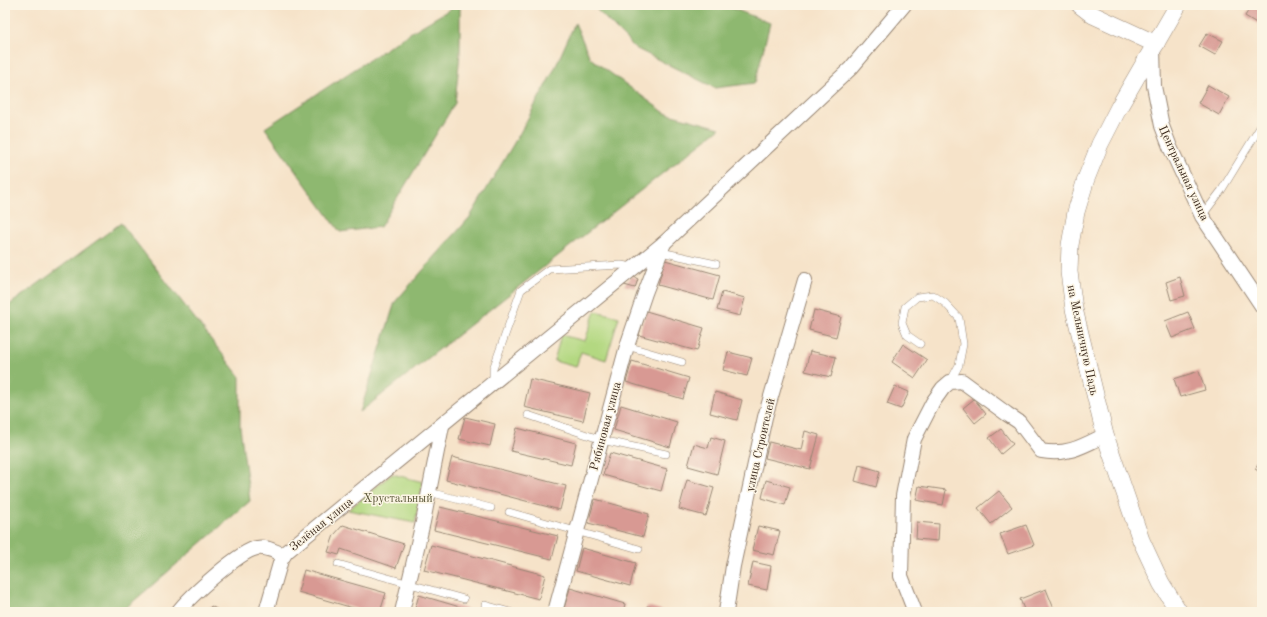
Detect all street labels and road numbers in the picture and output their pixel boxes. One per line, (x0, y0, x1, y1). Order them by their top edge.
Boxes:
street label: Центральная улица (1156, 124, 1210, 223)
street label: на Мельничную Падь (1064, 284, 1100, 397)
street label: Рябиновая улица (588, 381, 624, 472)
street label: улица Строителей (744, 397, 778, 493)
street label: Зелёная улица (288, 496, 356, 554)

